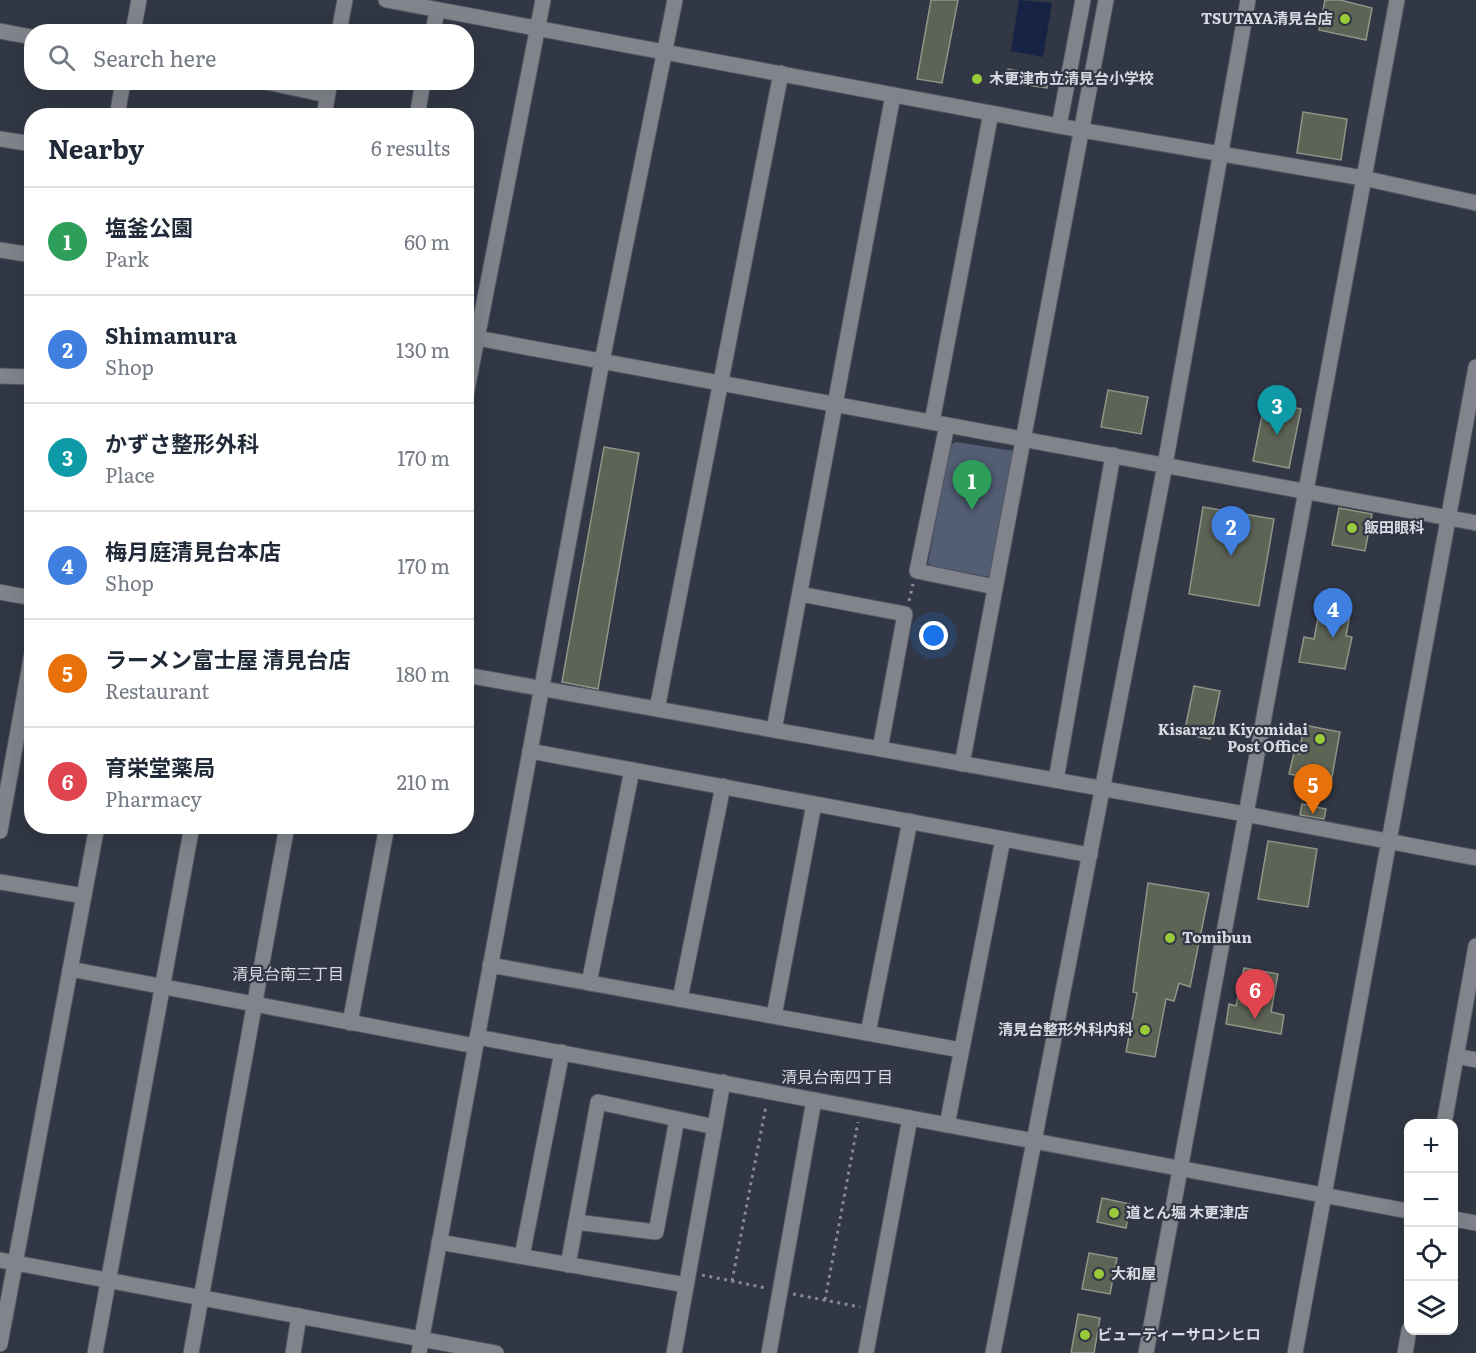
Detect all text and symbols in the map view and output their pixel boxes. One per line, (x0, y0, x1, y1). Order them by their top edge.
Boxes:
place label: TSUTAYA清見台店 (1201, 6, 1333, 29)
marker: TSUTAYA清見台店 (1338, 12, 1352, 26)
search box (24, 24, 474, 90)
icon: search (45, 41, 78, 74)
text: Search here (93, 41, 216, 74)
place label: 木更津市立清見台小学校 (989, 66, 1154, 89)
marker: 木更津市立清見台小学校 (970, 72, 984, 86)
text: Nearby (48, 128, 144, 167)
text: 6 results (371, 132, 450, 162)
text: 塩釜公園 (105, 210, 193, 243)
text: 1 (63, 226, 72, 256)
text: 60 m (404, 226, 450, 256)
text: Park (105, 243, 149, 273)
text: Shimamura (105, 318, 237, 351)
text: 2 (62, 334, 73, 364)
text: 130 m (396, 334, 450, 364)
text: Shop (105, 351, 154, 381)
pin: 3 (1258, 386, 1296, 435)
text: かずさ整形外科 (105, 426, 259, 459)
text: 3 (62, 442, 73, 472)
text: 170 m (397, 442, 450, 472)
text: Place (105, 459, 155, 489)
pin: 1 (952, 460, 992, 510)
pin: 2 (1212, 506, 1250, 556)
place label: 飯田眼科 (1364, 515, 1424, 538)
marker: 飯田眼科 (1345, 521, 1359, 535)
text: 梅月庭清見台本店 (105, 534, 281, 567)
text: 4 (61, 550, 74, 580)
text: 170 m (397, 550, 450, 580)
text: Shop (105, 567, 154, 597)
pin: 4 (1314, 588, 1352, 638)
your location (919, 621, 948, 650)
text: ラーメン富士屋 清見台店 (105, 642, 351, 675)
text: 5 (62, 658, 73, 688)
text: 180 m (396, 658, 450, 688)
text: Restaurant (105, 675, 209, 705)
place label: Kisarazu Kiyomidai Post Office (1158, 717, 1309, 757)
marker: Kisarazu Kiyomidai Post Office (1313, 732, 1327, 746)
text: 育栄堂薬局 (105, 750, 215, 783)
pin: 5 (1294, 764, 1332, 814)
text: 6 (62, 766, 73, 796)
text: 210 m (397, 766, 450, 796)
text: Pharmacy (105, 783, 202, 813)
place label: Tomibun (1182, 925, 1252, 948)
marker: Tomibun (1163, 931, 1177, 945)
district label: 清見台南三丁目 (232, 961, 344, 985)
pin: 6 (1236, 970, 1274, 1019)
place label: 清見台整形外科内科 (998, 1017, 1133, 1040)
marker: 清見台整形外科内科 (1138, 1023, 1152, 1037)
district label: 清見台南四丁目 (781, 1064, 893, 1088)
map controls (1404, 1119, 1458, 1335)
button: + (1404, 1119, 1458, 1173)
button: − (1404, 1173, 1458, 1227)
place label: 道とん堀 木更津店 (1126, 1200, 1249, 1223)
marker: 道とん堀 木更津店 (1107, 1206, 1121, 1220)
button: locate (1404, 1227, 1458, 1281)
place label: 大和屋 (1111, 1261, 1156, 1284)
marker: 大和屋 (1092, 1267, 1106, 1281)
button: layers (1404, 1281, 1458, 1335)
place label: ビューティーサロンヒロ (1097, 1322, 1261, 1345)
marker: ビューティーサロンヒロ (1078, 1328, 1092, 1342)

